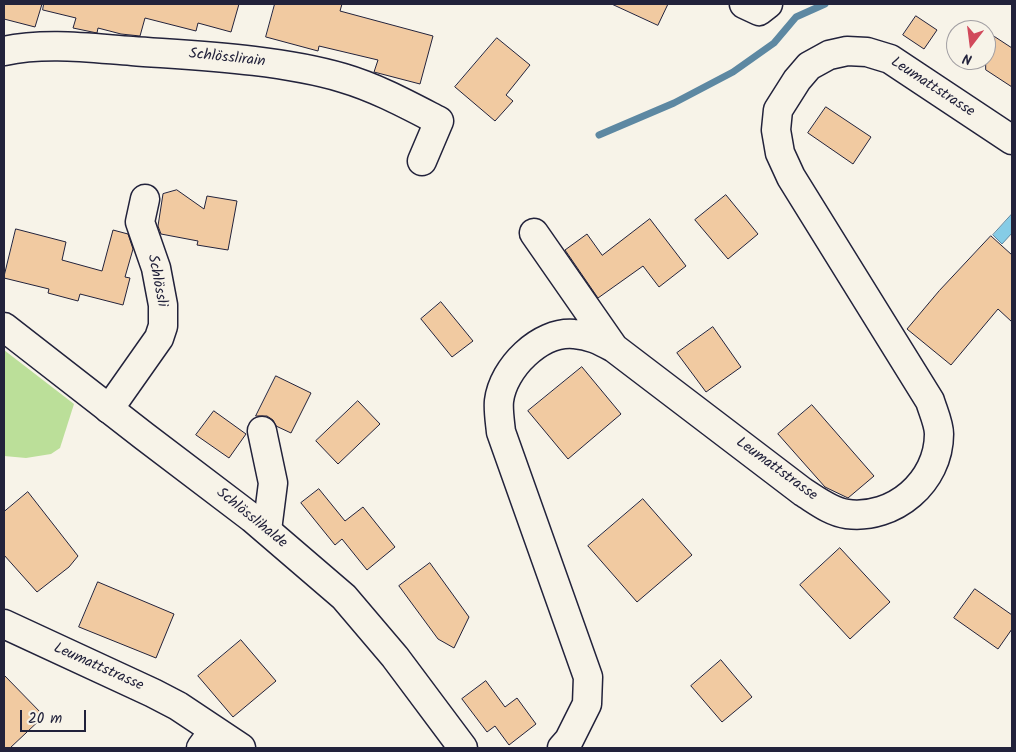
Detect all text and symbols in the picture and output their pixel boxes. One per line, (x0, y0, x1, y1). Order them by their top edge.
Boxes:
north arrow (946, 20, 996, 70)
street label: Schlösslirain (188, 46, 266, 72)
text: N (960, 47, 974, 70)
street label: Leumattstrasse (887, 54, 977, 122)
street label: Schlössli (142, 253, 170, 309)
street label: Leumattstrasse (732, 434, 820, 506)
street label: Schlösslihalde (212, 485, 290, 553)
street label: Leumattstrasse (50, 640, 146, 696)
scale bar (22, 700, 89, 732)
text: 20 m (28, 707, 62, 731)

